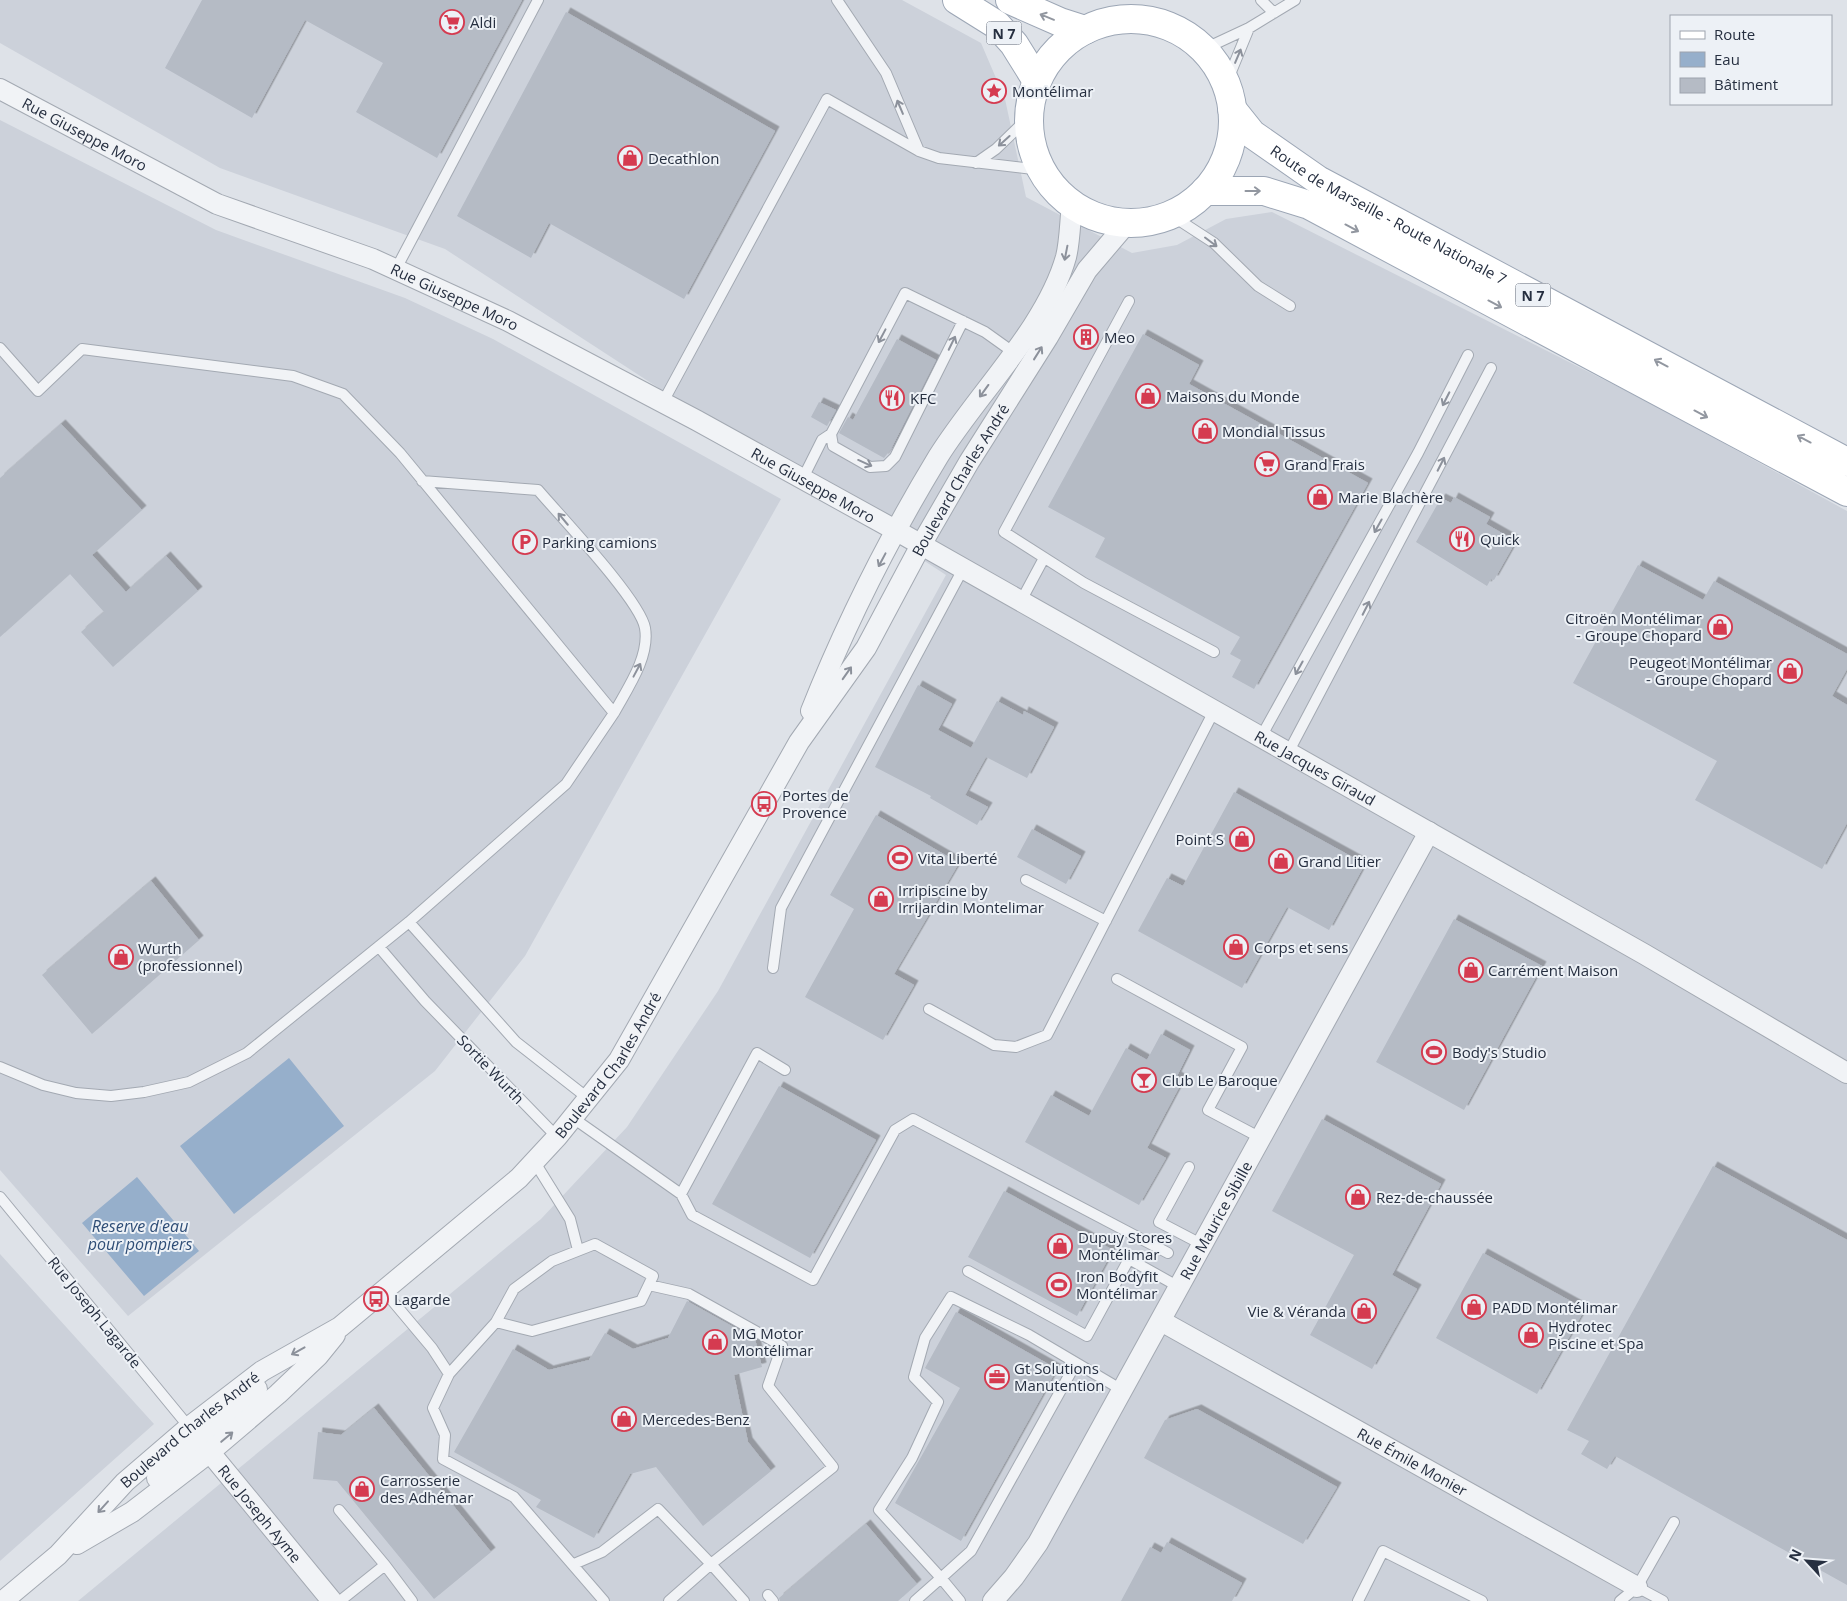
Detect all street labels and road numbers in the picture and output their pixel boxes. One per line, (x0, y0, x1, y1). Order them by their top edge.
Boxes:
road number: N 7 (986, 22, 1022, 44)
street label: Rue Giuseppe Moro (19, 93, 151, 175)
street label: Route de Marseille - Route Nationale 7 (1267, 140, 1510, 289)
street label: Rue Giuseppe Moro (388, 259, 522, 335)
road number: N 7 (1516, 284, 1550, 306)
street label: Boulevard Charles André (907, 400, 1013, 559)
street label: Rue Giuseppe Moro (748, 442, 879, 527)
street label: Rue Jacques Giraud (1251, 726, 1379, 810)
street label: Boulevard Charles André (550, 988, 665, 1142)
street label: Sortie Wurth (453, 1030, 529, 1108)
street label: Rue Maurice Sibille (1175, 1157, 1256, 1283)
street label: Rue Joseph Lagarde (44, 1252, 146, 1372)
street label: Boulevard Charles André (116, 1367, 263, 1492)
street label: Rue Émile Monier (1354, 1423, 1471, 1500)
street label: Rue Joseph Ayme (214, 1460, 306, 1567)

